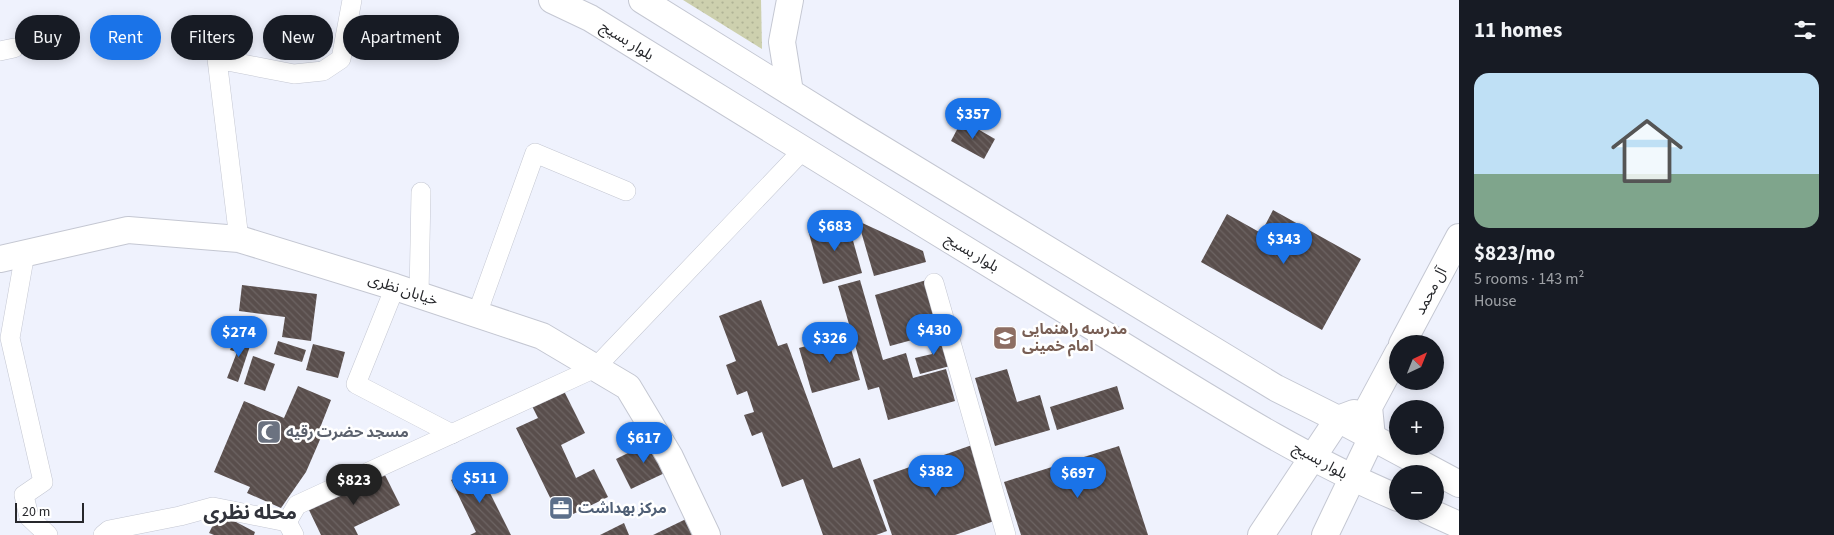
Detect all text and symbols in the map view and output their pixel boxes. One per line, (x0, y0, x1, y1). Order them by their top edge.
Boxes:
chip: Buy (15, 15, 80, 60)
chip: Rent (90, 15, 161, 60)
chip: Filters (171, 15, 253, 60)
chip: New (263, 15, 333, 60)
chip: Apartment (343, 15, 459, 60)
text: 11 homes (1474, 15, 1562, 45)
street label: بلوار بسیج (596, 16, 658, 67)
icon: filters (1791, 16, 1819, 44)
pin: $357 (943, 98, 1003, 140)
text: $357 (956, 103, 990, 125)
icon: home (1602, 106, 1692, 196)
pin: $683 (805, 210, 865, 252)
text: $683 (818, 215, 852, 237)
pin: $343 (1254, 222, 1314, 265)
text: $343 (1267, 228, 1301, 250)
street label: بلوار بسیج (940, 229, 1003, 278)
text: $823/mo (1474, 238, 1555, 268)
street label: آل محمد (1410, 263, 1453, 318)
text: 5 rooms · 143 m² (1474, 268, 1584, 290)
street label: خیابان نظری (365, 269, 441, 311)
text: House (1474, 290, 1516, 312)
pin: $430 (904, 314, 964, 356)
pin: $274 (209, 316, 269, 358)
text: $430 (917, 319, 951, 341)
place label: مدرسه راهنمایی امام خمینی (1022, 319, 1127, 357)
text: $274 (222, 321, 256, 343)
pin: $326 (800, 322, 860, 364)
school or university icon: مدرسه راهنمایی امام خمینی (992, 325, 1018, 351)
text: $326 (813, 327, 847, 349)
north arrow (1389, 335, 1444, 390)
map controls (1389, 335, 1444, 520)
button: + (1389, 400, 1444, 455)
mosque icon: مسجد حضرت رقیه (256, 419, 282, 445)
place label: مسجد حضرت رقیه (286, 422, 409, 443)
pin: $617 (614, 422, 674, 464)
text: $617 (627, 427, 661, 449)
street label: بلوار بسیج (1288, 437, 1351, 486)
pin: $382 (906, 454, 966, 497)
pin: $697 (1048, 456, 1108, 499)
text: $382 (919, 460, 953, 482)
pin: $511 (450, 462, 510, 504)
text: $697 (1061, 462, 1095, 484)
pin: $823 (324, 464, 384, 506)
button: − (1389, 465, 1444, 520)
text: $511 (463, 467, 497, 489)
text: $823 (337, 469, 371, 491)
office icon: مرکز بهداشت (548, 495, 574, 521)
place label: مرکز بهداشت (578, 498, 667, 519)
district label: محله نظری (203, 499, 297, 527)
scale bar (15, 500, 84, 523)
text: 20 m (22, 502, 50, 522)

